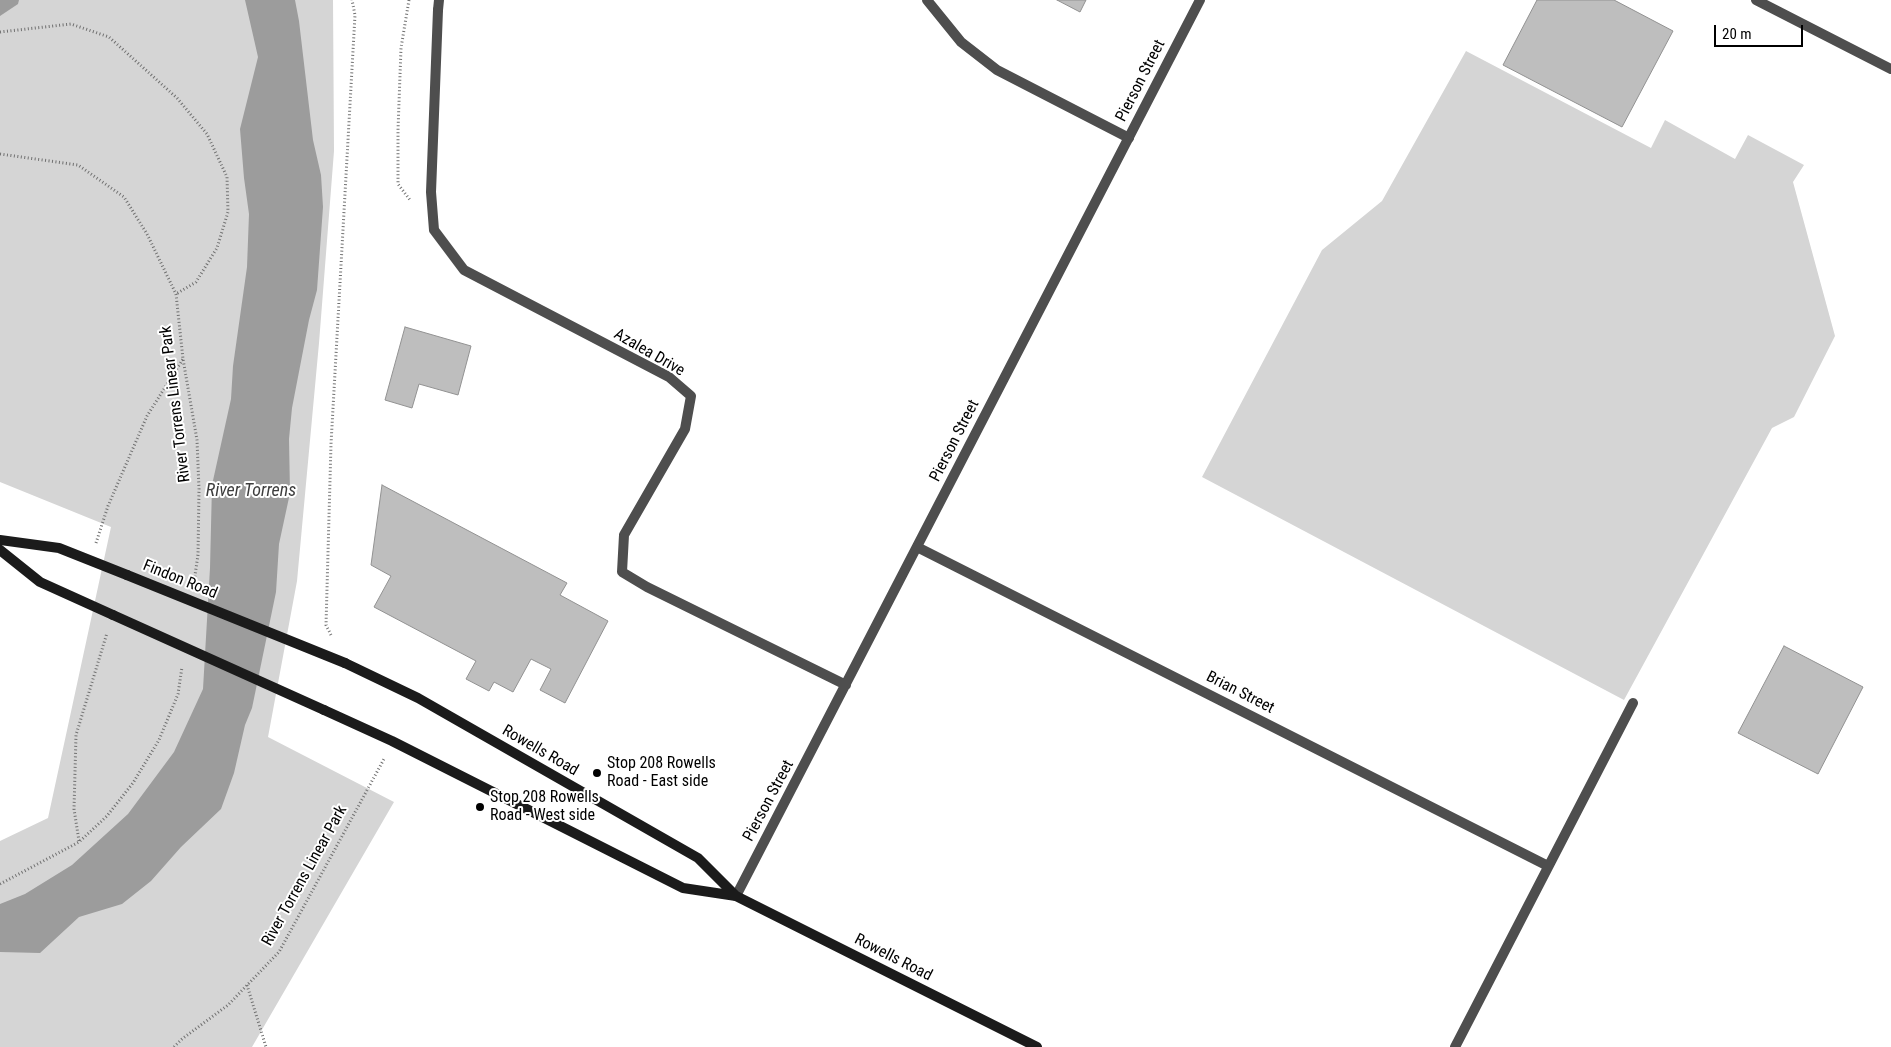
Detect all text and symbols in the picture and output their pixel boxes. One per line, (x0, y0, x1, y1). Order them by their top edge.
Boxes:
scale bar (1716, 15, 1805, 47)
text: 20 m (1722, 25, 1752, 43)
street label: Pierson Street (1112, 37, 1170, 125)
street label: River Torrens Linear Park (157, 325, 195, 483)
street label: Azalea Drive (610, 325, 688, 381)
street label: Pierson Street (926, 397, 984, 485)
water label: River Torrens (206, 480, 296, 502)
street label: Findon Road (140, 556, 220, 604)
street label: Brian Street (1203, 668, 1277, 718)
street label: Rowells Road (498, 721, 582, 781)
place label: Stop 208 Rowells Road - East side (607, 754, 716, 792)
street label: Pierson Street (740, 757, 798, 845)
marker: Stop 208 Rowells Road - East side (591, 767, 603, 779)
place label: Stop 208 Rowells Road - West side (490, 788, 599, 826)
marker: Stop 208 Rowells Road - West side (474, 801, 486, 813)
street label: River Torrens Linear Park (258, 802, 352, 950)
street label: Rowells Road (851, 930, 935, 986)

